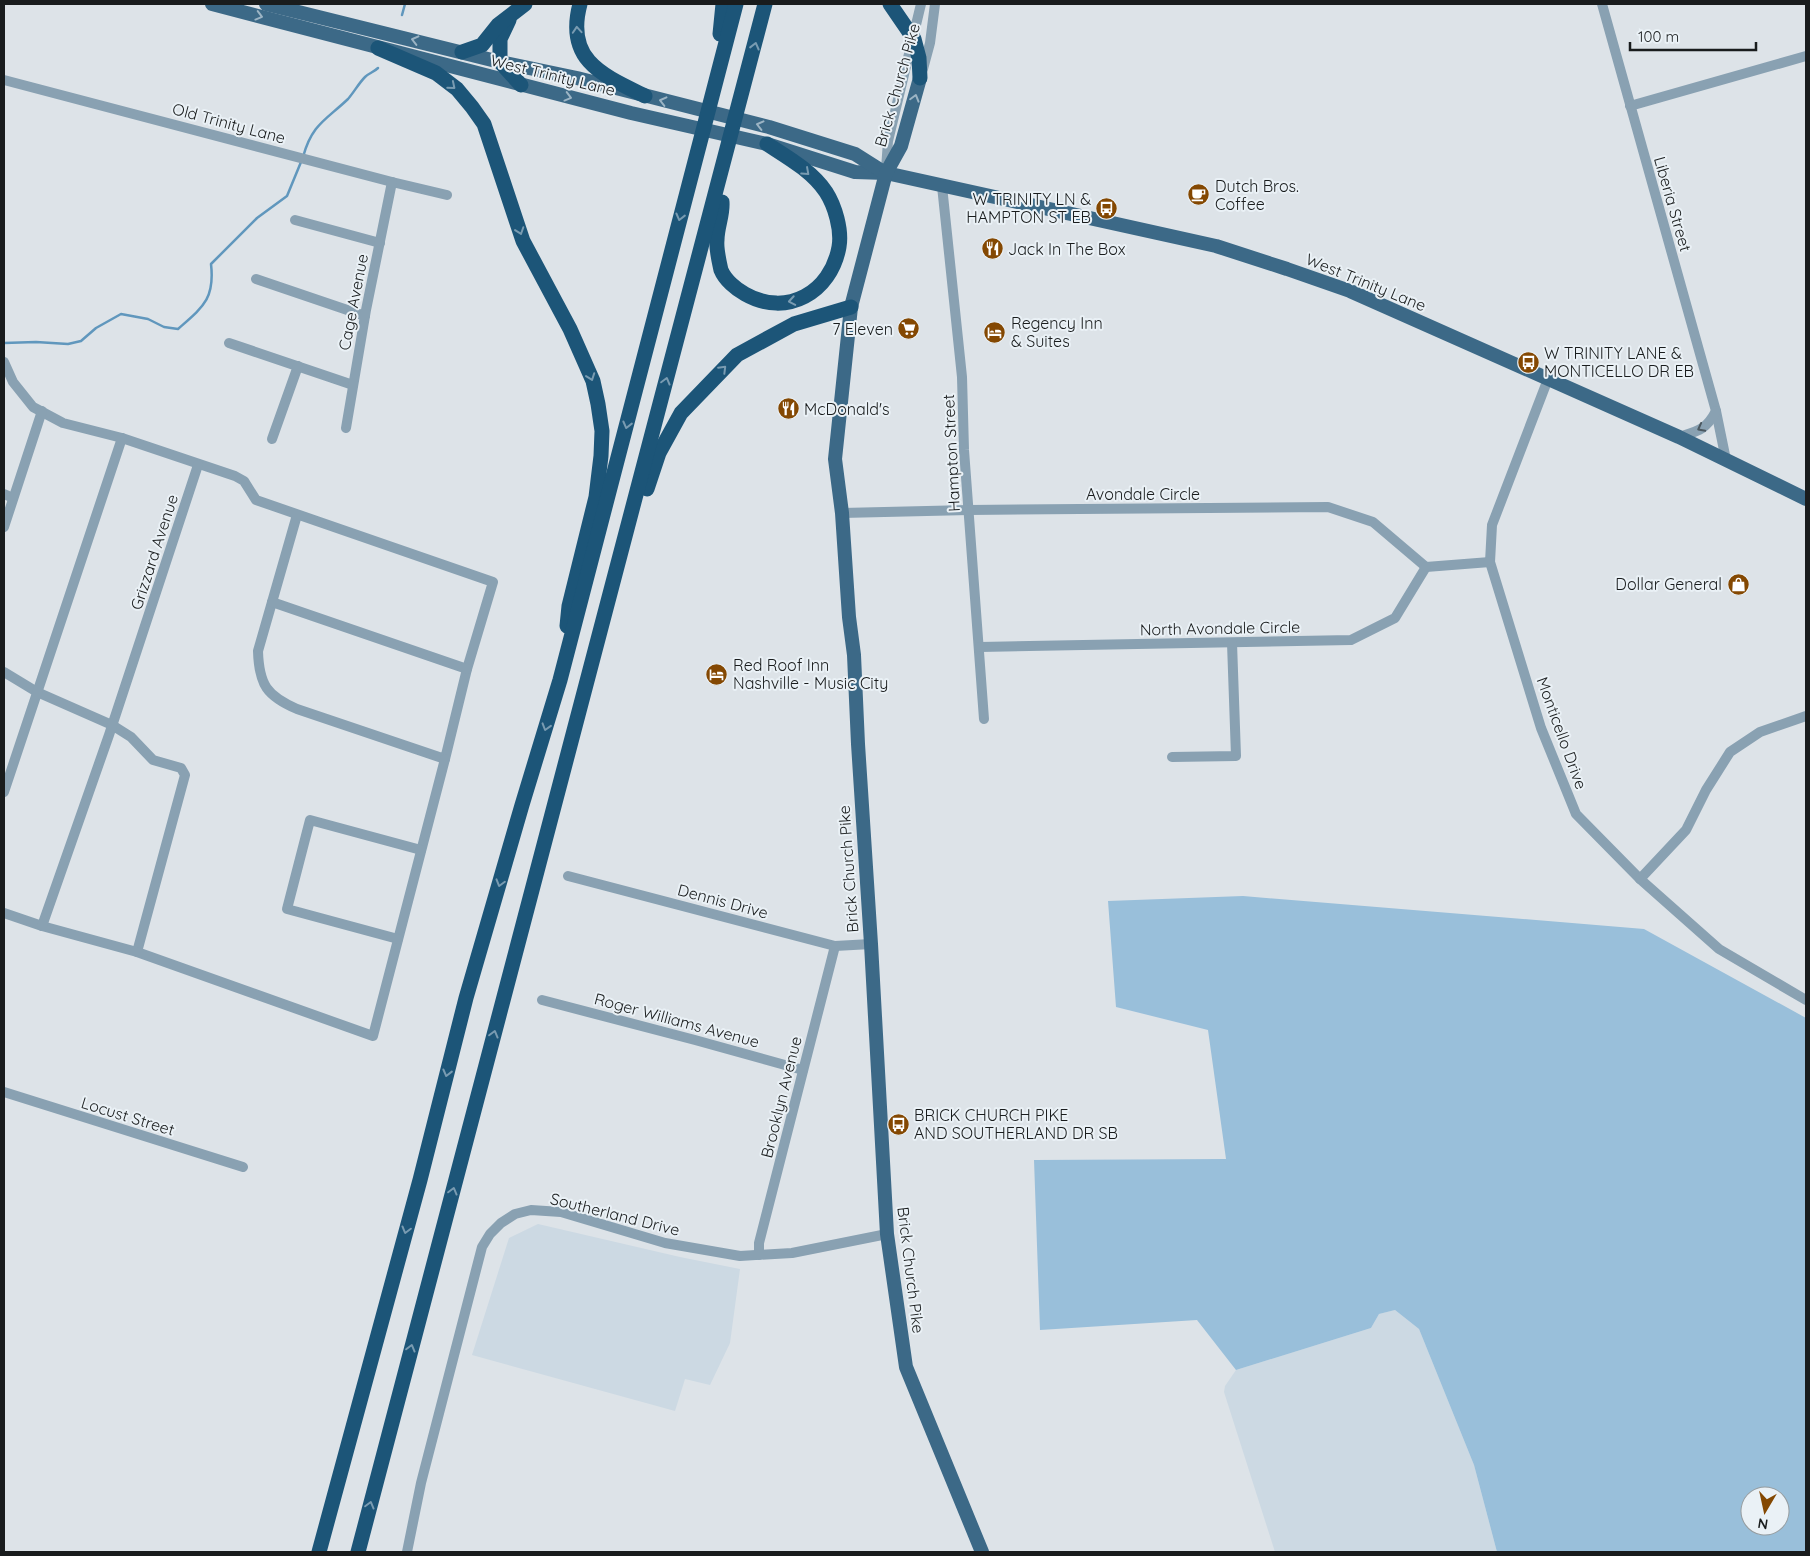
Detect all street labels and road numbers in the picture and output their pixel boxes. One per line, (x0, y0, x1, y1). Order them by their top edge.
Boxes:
street label: Brick Church Pike (870, 21, 924, 149)
street label: West Trinity Lane (489, 50, 617, 100)
street label: Old Trinity Lane (170, 98, 288, 148)
street label: Liberia Street (1650, 154, 1696, 254)
street label: West Trinity Lane (1303, 249, 1429, 315)
street label: Cage Avenue (334, 252, 372, 352)
street label: Hampton Street (938, 394, 964, 512)
street label: Avondale Circle (1086, 484, 1200, 504)
street label: Grizzard Avenue (126, 492, 182, 612)
street label: North Avondale Circle (1140, 617, 1300, 639)
street label: Monticello Drive (1532, 674, 1592, 792)
street label: Brick Church Pike (834, 805, 862, 933)
street label: Dennis Drive (676, 879, 770, 923)
street label: Roger Williams Avenue (592, 988, 762, 1052)
street label: Brooklyn Avenue (756, 1034, 806, 1160)
street label: Locust Street (79, 1092, 177, 1140)
street label: Southerland Drive (548, 1188, 682, 1240)
street label: Brick Church Pike (893, 1205, 929, 1335)

